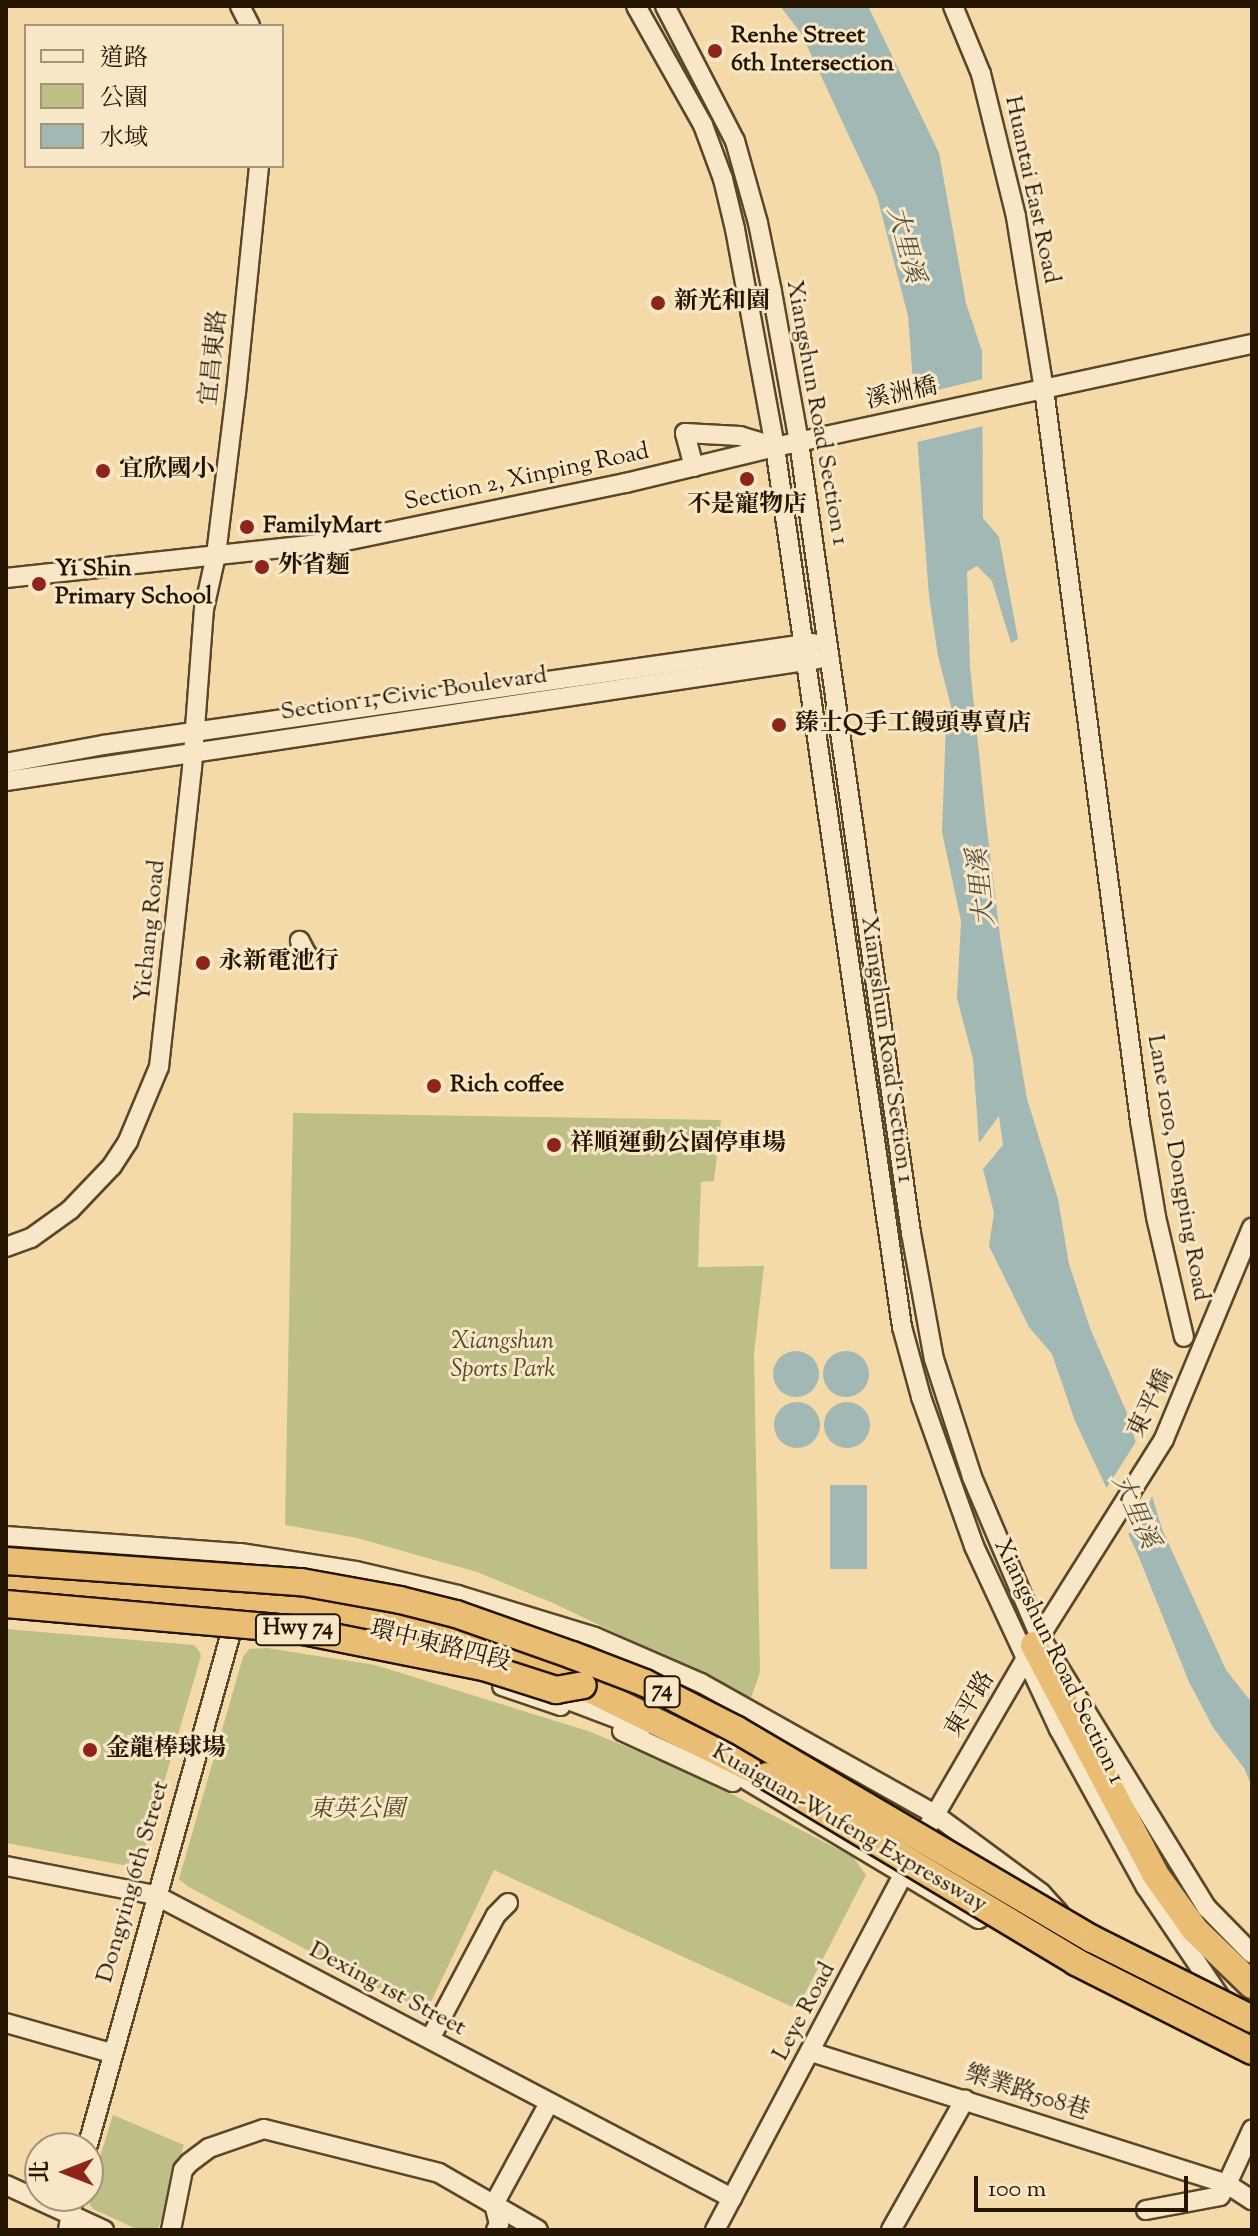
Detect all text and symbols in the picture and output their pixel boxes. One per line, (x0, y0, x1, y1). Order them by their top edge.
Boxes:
place label: Renhe Street 6th Intersection (731, 23, 894, 79)
legend (24, 24, 284, 168)
text: 道路 (100, 42, 148, 76)
marker: Renhe Street 6th Intersection (706, 42, 724, 60)
text: 公園 (100, 82, 148, 116)
street label: Huantai East Road (997, 93, 1065, 287)
text: 水域 (100, 122, 148, 156)
water label: 大里溪 (879, 203, 929, 287)
street label: Xiangshun Road Section 1 (778, 278, 854, 548)
place label: 新光和園 (674, 289, 770, 317)
marker: 新光和園 (649, 294, 667, 312)
street label: 宜昌東路 (196, 309, 234, 407)
street label: 溪洲橋 (864, 373, 940, 417)
street label: Section 2, Xinping Road (402, 438, 652, 518)
place label: 宜欣國小 (119, 457, 215, 485)
marker: 宜欣國小 (94, 462, 112, 480)
marker: 不是寵物店 (738, 470, 756, 488)
place label: 不是寵物店 (687, 492, 807, 520)
place label: FamilyMart (263, 513, 382, 541)
marker: FamilyMart (238, 518, 256, 536)
place label: 外省麵 (278, 553, 350, 581)
place label: Yi Shin Primary School (55, 556, 212, 612)
marker: 外省麵 (253, 558, 271, 576)
marker: Yi Shin Primary School (30, 575, 48, 593)
street label: Section 1, Civic Boulevard (279, 662, 549, 728)
place label: 臻士Q手工饅頭專賣店 (795, 711, 1031, 739)
marker: 臻士Q手工饅頭專賣店 (770, 716, 788, 734)
water label: 大里溪 (963, 847, 1003, 927)
street label: Yichang Road (129, 859, 173, 1003)
street label: Xiangshun Road Section 1 (853, 915, 919, 1185)
place label: 永新電池行 (219, 949, 339, 977)
marker: 永新電池行 (194, 954, 212, 972)
street label: Lane 1010, Dongping Road (1139, 1033, 1215, 1303)
place label: Rich coffee (450, 1072, 564, 1100)
marker: Rich coffee (425, 1077, 443, 1095)
place label: 祥順運動公園停車場 (570, 1131, 786, 1159)
marker: 祥順運動公園停車場 (545, 1136, 563, 1154)
park label: Xiangshun Sports Park (451, 1329, 555, 1385)
street label: 東平橋 (1123, 1365, 1181, 1443)
water label: 大里溪 (1104, 1470, 1164, 1554)
street label: Xiangshun Road Section 1 (986, 1535, 1130, 1789)
road number: Hwy 74 (254, 1612, 342, 1648)
street label: 環中東路四段 (367, 1616, 513, 1678)
street label: 東平路 (940, 1667, 1002, 1743)
road number: 74 (642, 1674, 682, 1710)
place label: 金龍棒球場 (106, 1736, 226, 1764)
street label: Kuaiguan-Wufeng Expressway (706, 1738, 992, 1920)
marker: 金龍棒球場 (81, 1741, 99, 1759)
street label: Dongying 6th Street (91, 1778, 177, 1986)
park label: 東英公園 (309, 1797, 405, 1825)
street label: Dexing 1st Street (304, 1937, 470, 2043)
street label: Leye Road (767, 1958, 843, 2066)
street label: 樂業路508巷 (961, 2060, 1093, 2128)
north arrow (24, 2132, 104, 2212)
scale bar (978, 2160, 1192, 2210)
text: 北 (26, 2161, 58, 2183)
text: 100 m (988, 2173, 1046, 2207)

